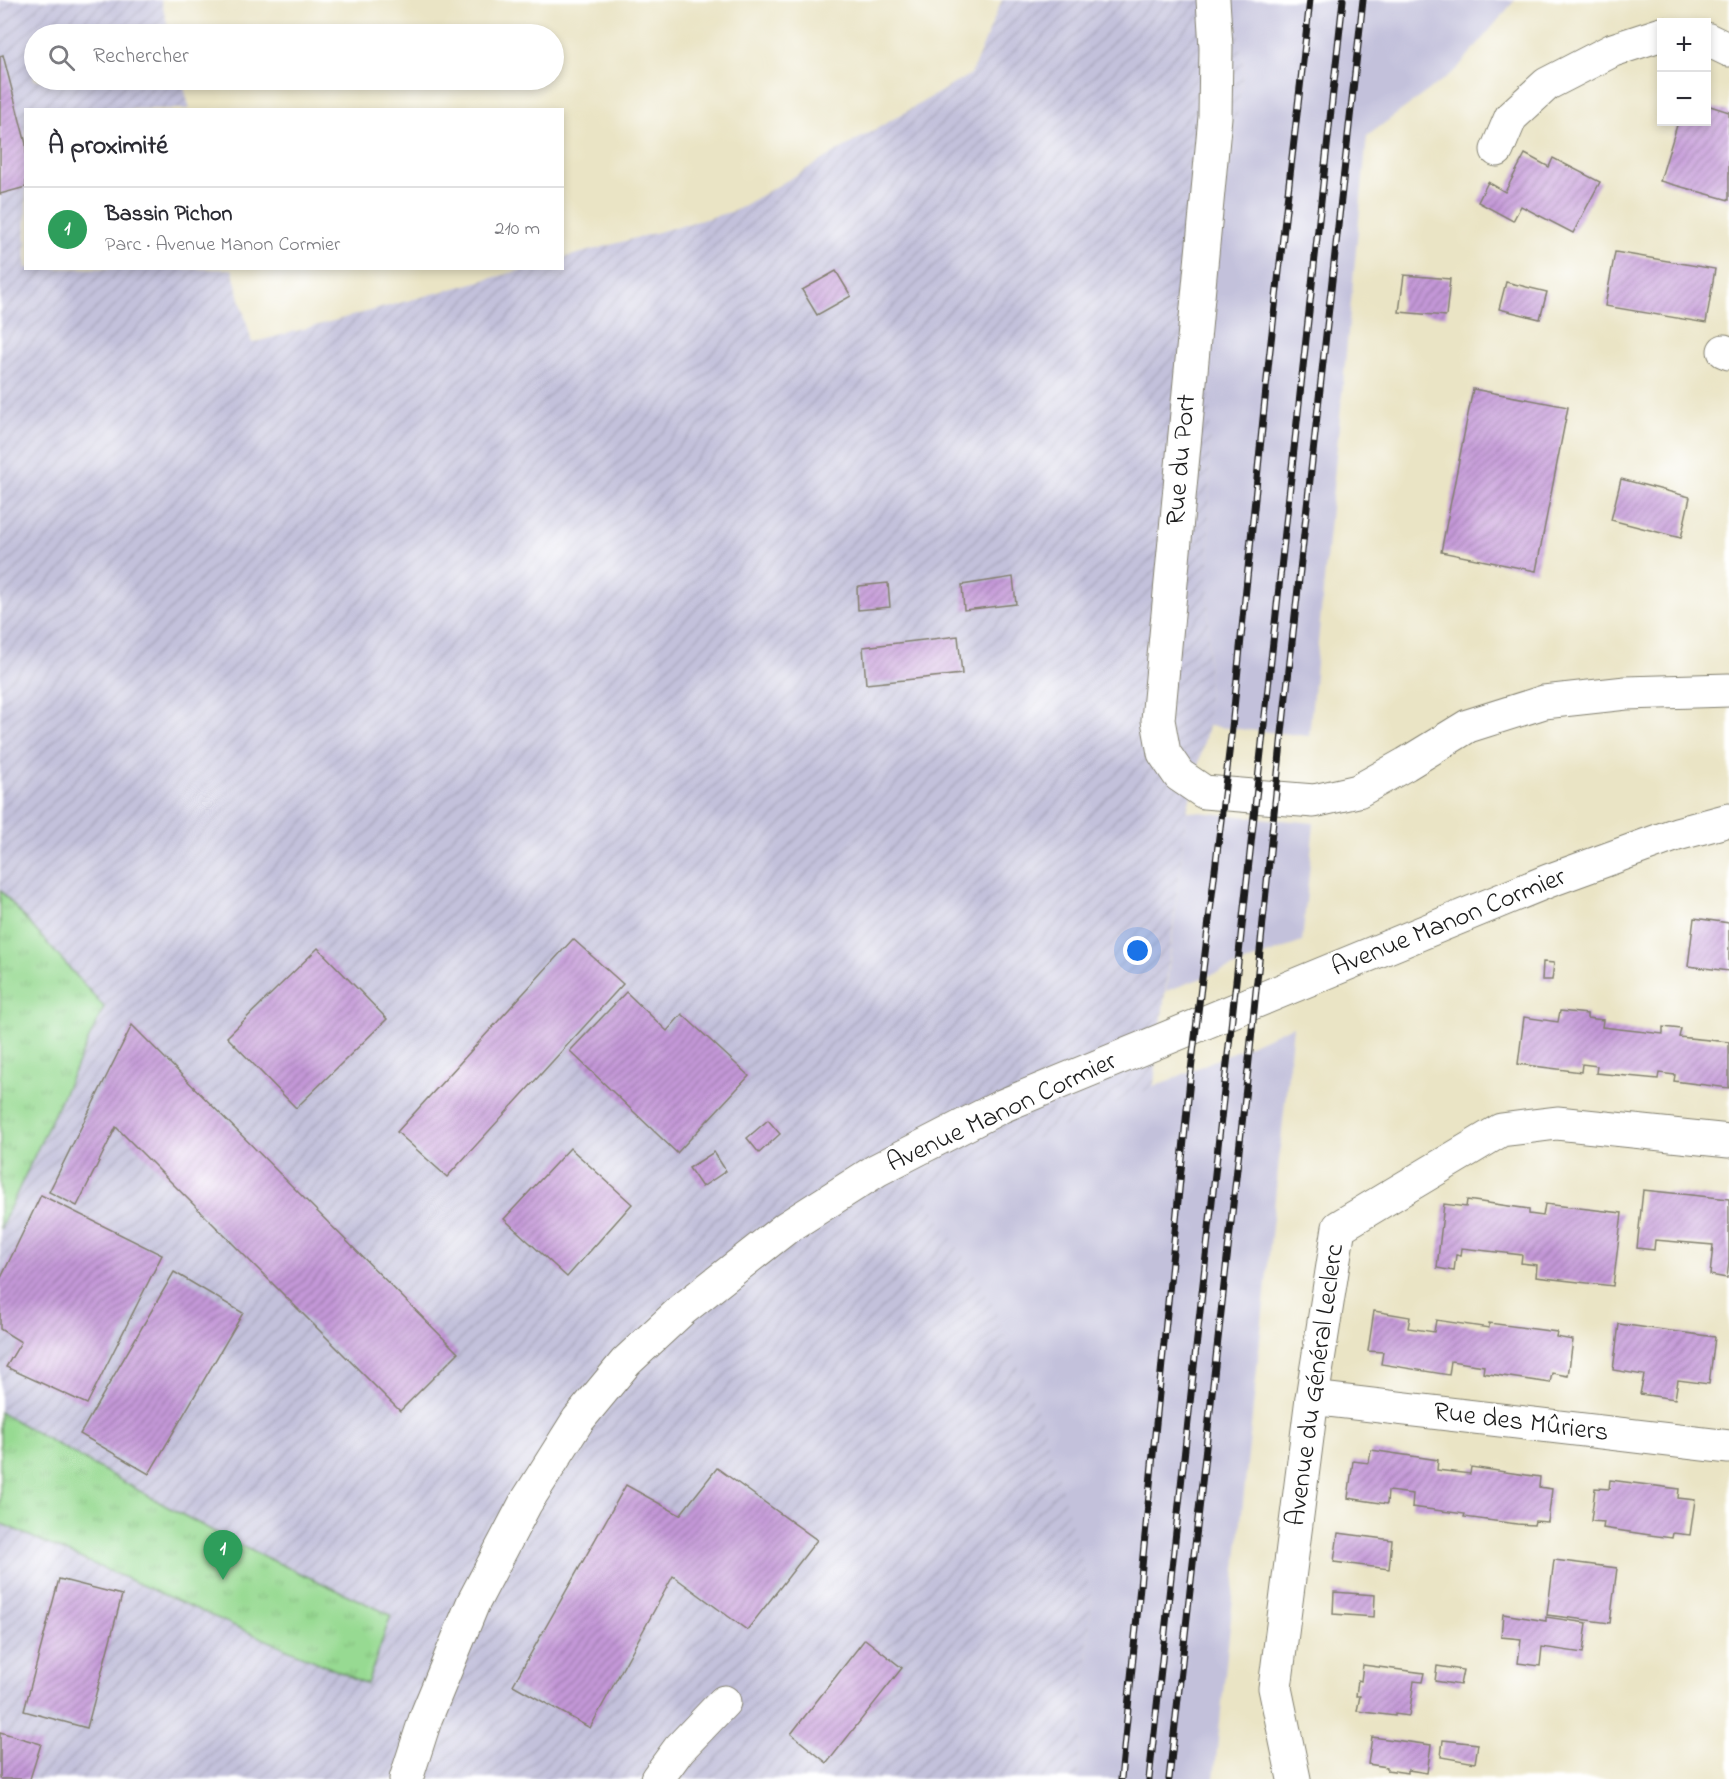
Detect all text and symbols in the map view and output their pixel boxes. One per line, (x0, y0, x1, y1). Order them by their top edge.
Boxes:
map controls (1657, 18, 1711, 126)
button: + (1657, 18, 1711, 72)
search box (24, 24, 564, 90)
icon: search (45, 41, 78, 74)
text: Rechercher (93, 41, 189, 73)
button: − (1657, 72, 1711, 126)
text: À proximité (48, 128, 168, 166)
text: Bassin Pichon (105, 199, 232, 231)
text: 1 (64, 215, 71, 244)
text: 210 m (495, 215, 540, 244)
text: Parc · Avenue Manon Cormier (105, 231, 340, 260)
street label: Rue du Port (1157, 393, 1207, 527)
street label: Avenue Manon Cormier (1326, 858, 1572, 988)
your location (1123, 936, 1152, 965)
street label: Avenue Manon Cormier (881, 1042, 1124, 1183)
street label: Avenue du Général Leclerc (1277, 1241, 1355, 1529)
street label: Rue des Mûriers (1431, 1393, 1611, 1453)
pin: 1 (204, 1530, 242, 1580)

